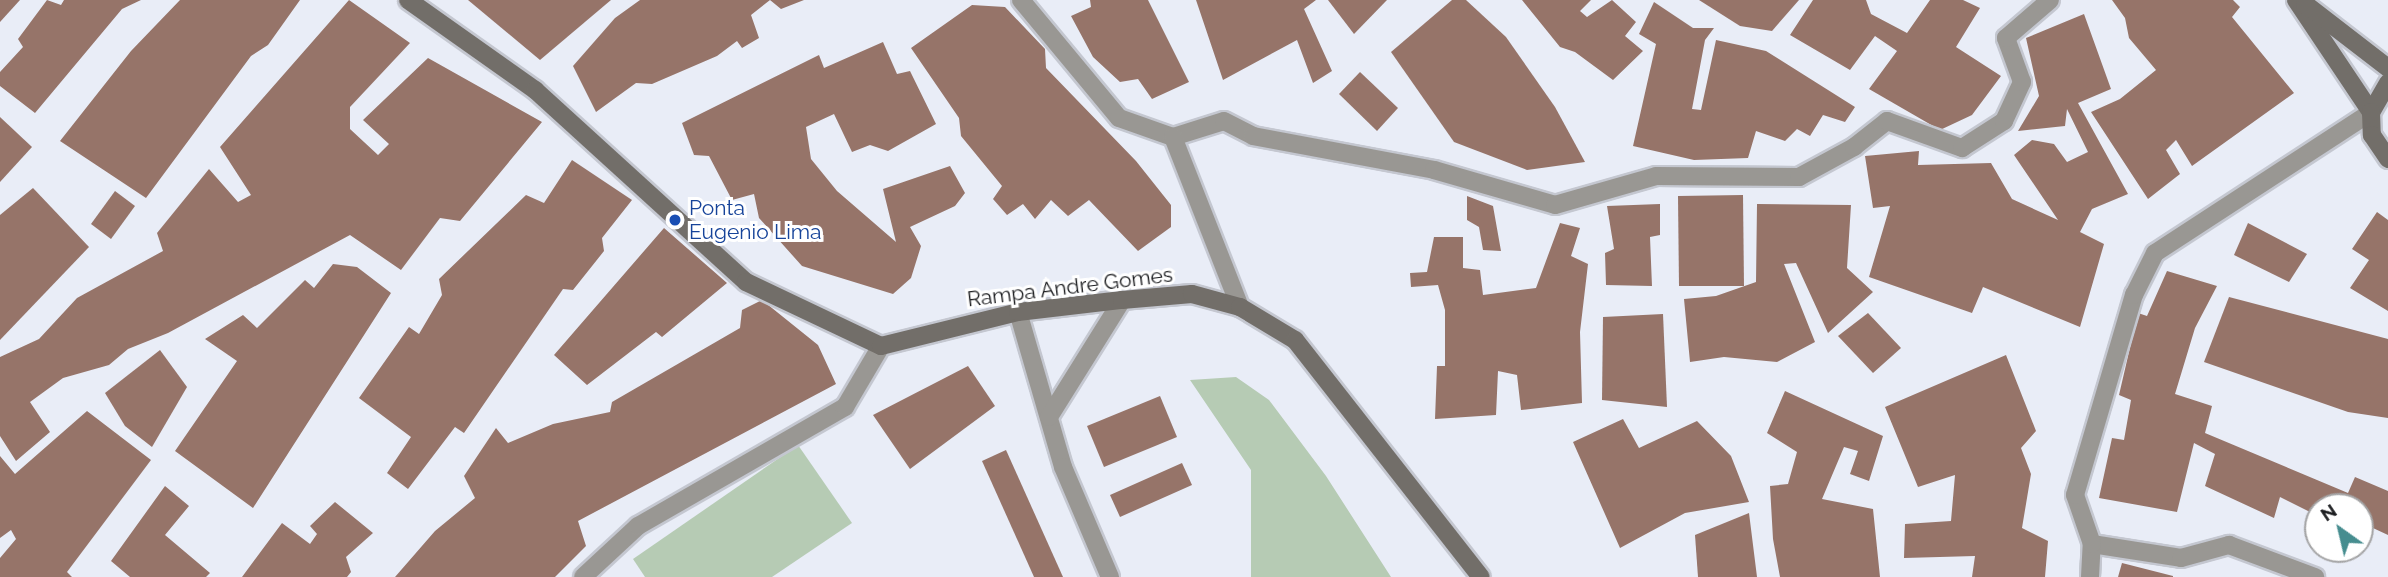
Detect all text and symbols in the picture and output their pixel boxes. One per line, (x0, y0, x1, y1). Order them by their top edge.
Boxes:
place label: Ponta Eugenio Lima (689, 195, 822, 245)
marker: Ponta Eugenio Lima (667, 212, 683, 228)
street label: Rampa Andre Gomes (965, 262, 1175, 312)
north arrow (2304, 493, 2374, 563)
text: N (2316, 499, 2341, 525)

